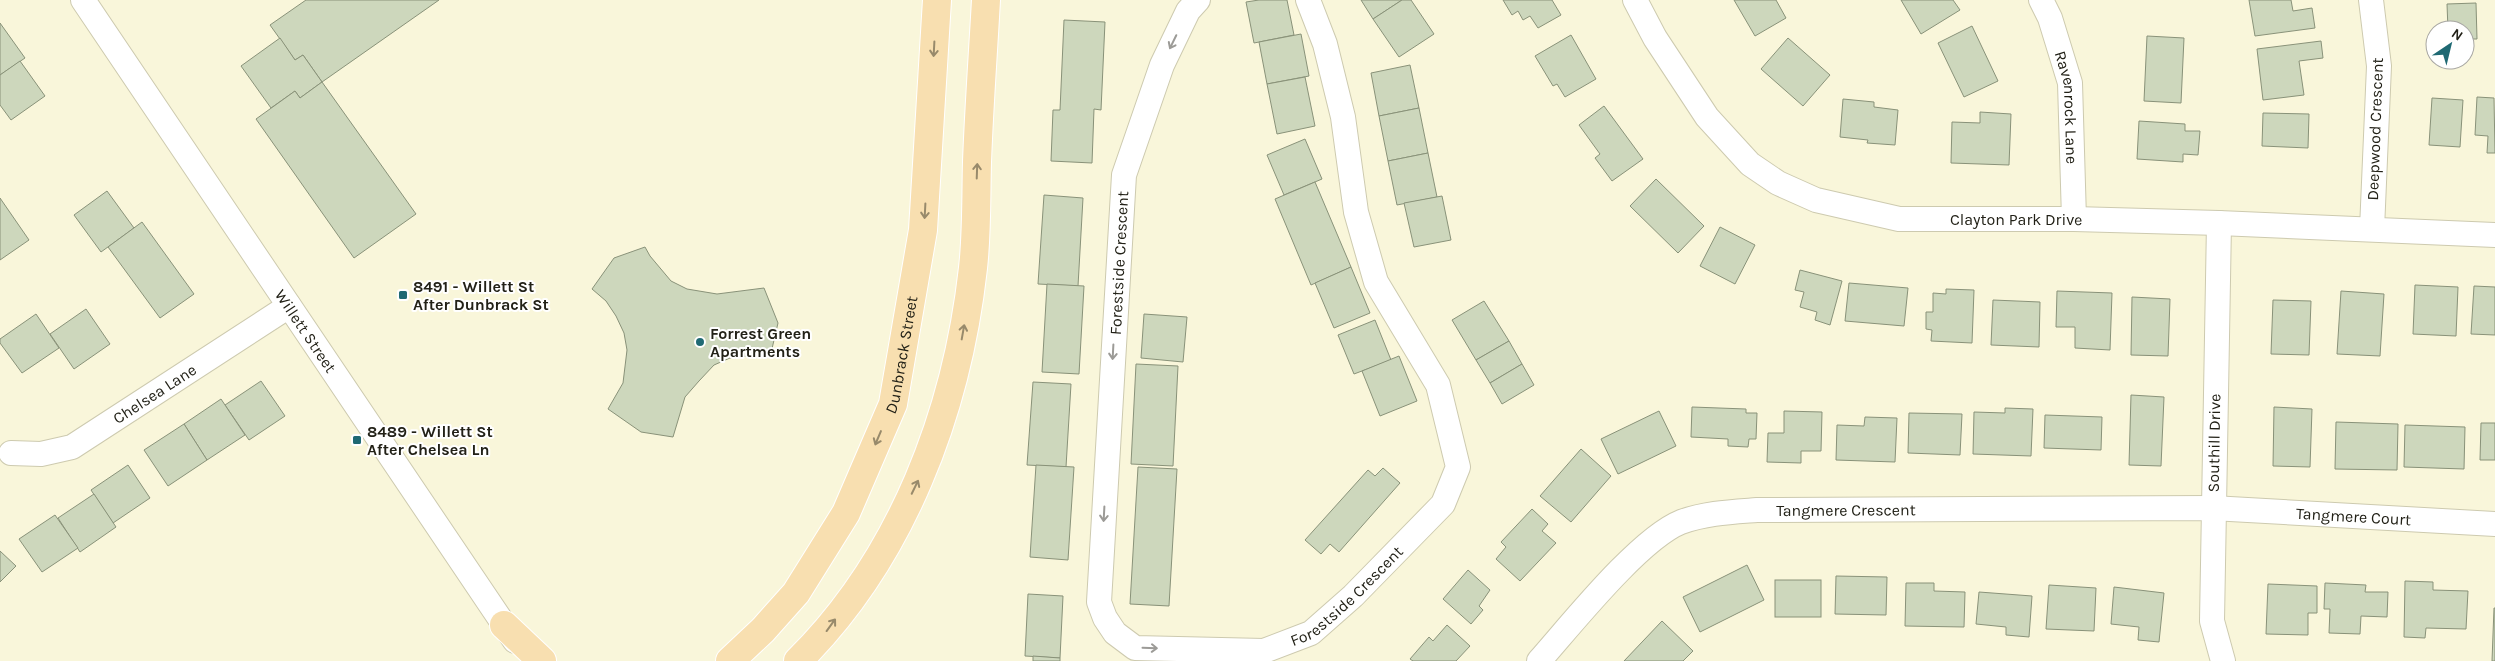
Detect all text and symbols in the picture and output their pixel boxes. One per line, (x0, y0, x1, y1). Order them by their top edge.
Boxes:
north arrow (2425, 20, 2475, 70)
text: N (2448, 25, 2466, 45)
one-way arrow (1168, 34, 1178, 49)
one-way arrow (930, 40, 939, 56)
street label: Ravenrock Lane (2051, 48, 2082, 164)
street label: Deepwood Crescent (2363, 57, 2387, 201)
one-way arrow (972, 163, 981, 179)
street label: Forestside Crescent (1106, 191, 1132, 335)
one-way arrow (920, 203, 929, 219)
street label: Clayton Park Drive (1950, 210, 2083, 229)
place label: 8491 - Willett St After Dunbrack St (413, 277, 549, 314)
street label: Willett Street (271, 286, 341, 376)
marker: 8491 - Willett St After Dunbrack St (397, 289, 409, 301)
street label: Dunbrack Street (881, 294, 921, 416)
place label: Forrest Green Apartments (710, 324, 811, 361)
one-way arrow (958, 325, 968, 341)
marker: Forrest Green Apartments (694, 336, 706, 348)
one-way arrow (1109, 344, 1118, 360)
street label: Chelsea Lane (109, 359, 200, 428)
street label: Southill Drive (2204, 394, 2224, 492)
place label: 8489 - Willett St After Chelsea Ln (367, 422, 493, 459)
one-way arrow (873, 430, 883, 445)
marker: 8489 - Willett St After Chelsea Ln (351, 434, 363, 446)
one-way arrow (911, 480, 921, 495)
street label: Tangmere Crescent (1776, 500, 1916, 519)
street label: Tangmere Court (2296, 503, 2412, 529)
one-way arrow (1100, 506, 1109, 522)
street label: Forestside Crescent (1287, 542, 1406, 650)
one-way arrow (825, 619, 836, 632)
one-way arrow (1141, 643, 1157, 653)

